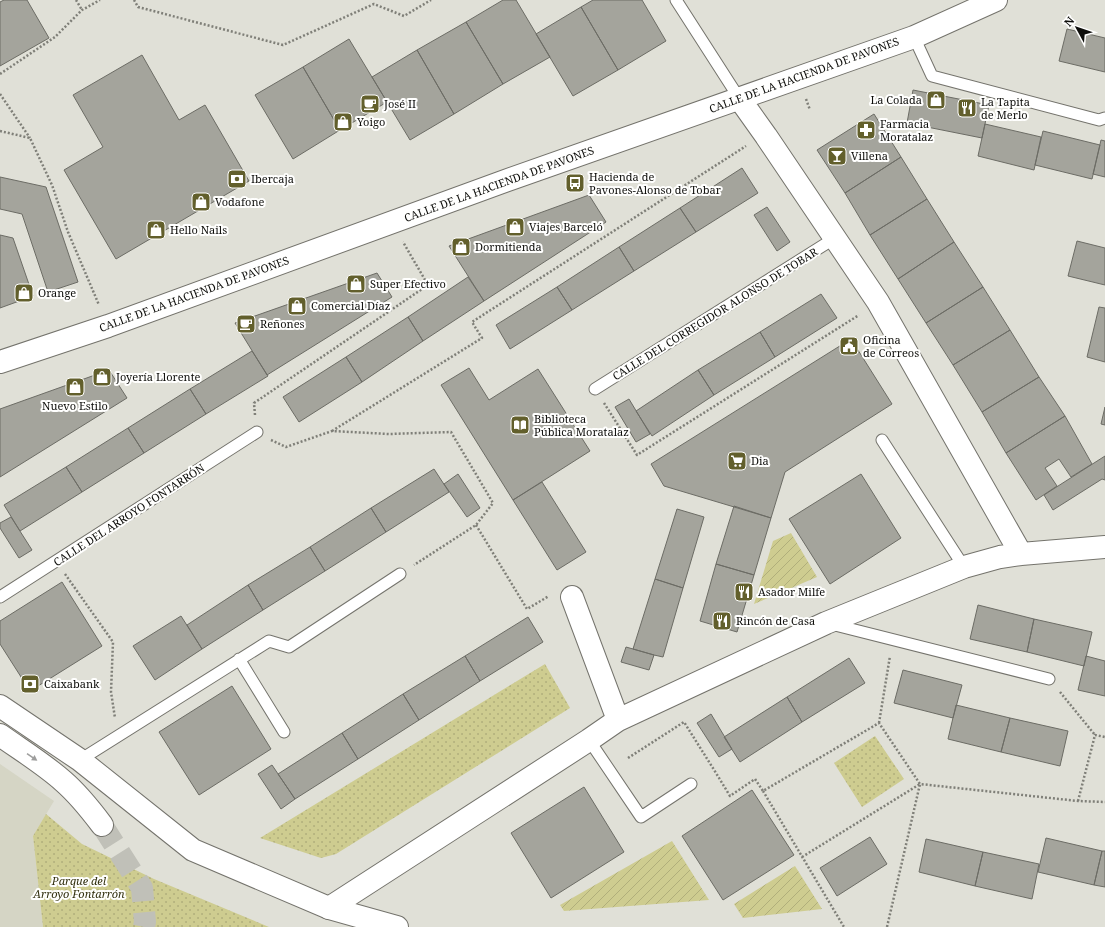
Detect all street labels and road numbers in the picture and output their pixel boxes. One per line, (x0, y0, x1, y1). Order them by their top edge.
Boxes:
street label: CALLE DE LA HACIENDA DE PAVONES (707, 33, 901, 116)
street label: CALLE DE LA HACIENDA DE PAVONES (402, 142, 596, 225)
street label: CALLE DEL CORREGIDOR ALONSO DE TOBAR (609, 243, 821, 383)
street label: CALLE DE LA HACIENDA DE PAVONES (97, 252, 291, 335)
street label: CALLE DEL ARROYO FONTARRÓN (50, 460, 208, 569)

